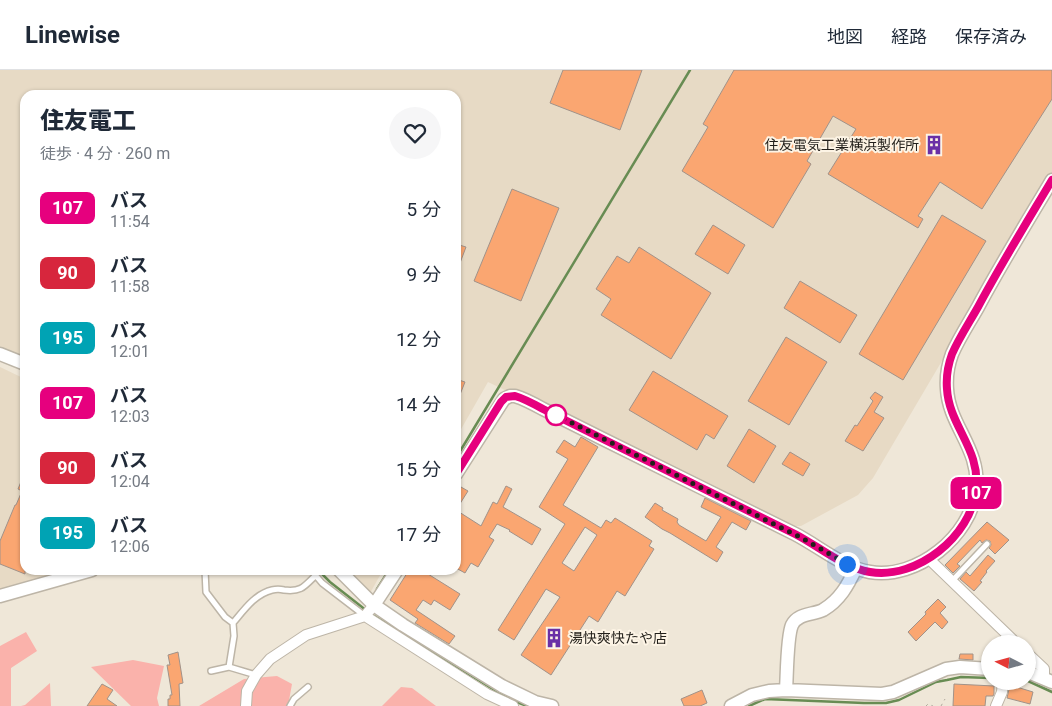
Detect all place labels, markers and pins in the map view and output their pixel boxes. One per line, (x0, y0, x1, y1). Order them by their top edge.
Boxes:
building icon: 住友電気工業横浜製作所 (923, 134, 945, 156)
place label: 住友電気工業横浜製作所 (765, 137, 919, 153)
unlabelled marker (545, 404, 567, 426)
building icon: 湯快爽快たや店 (543, 627, 565, 649)
place label: 湯快爽快たや店 (569, 630, 667, 646)

